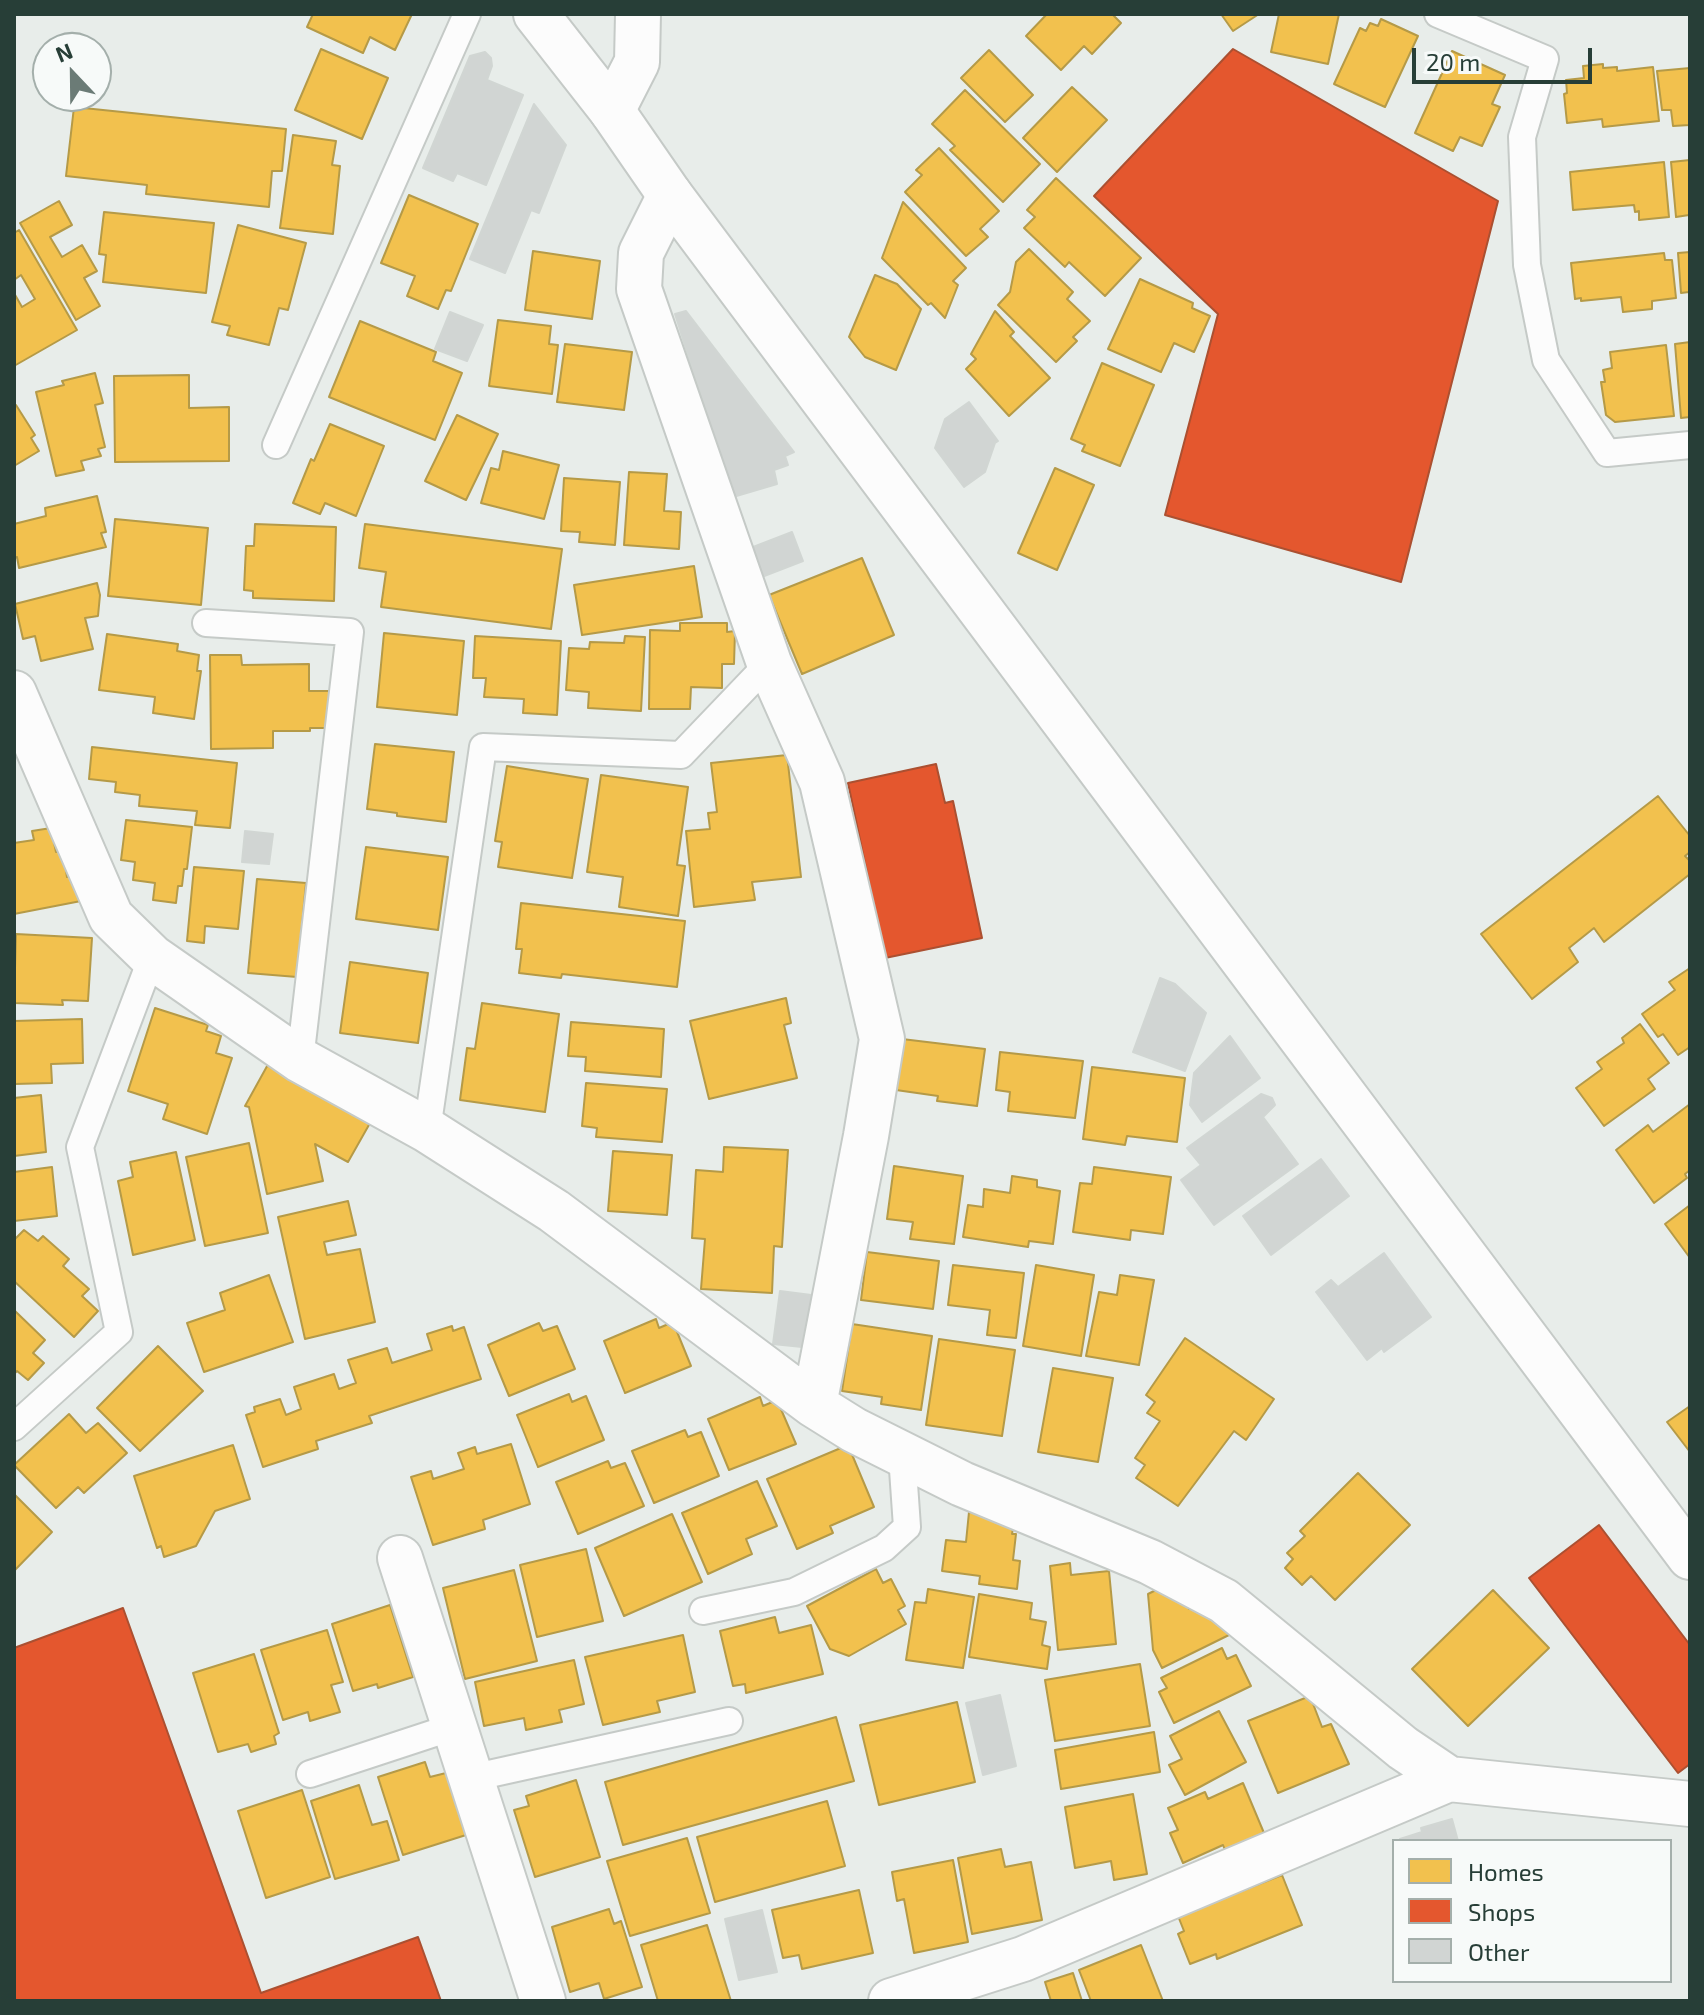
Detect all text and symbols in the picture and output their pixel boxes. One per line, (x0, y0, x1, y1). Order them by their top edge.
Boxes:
north arrow (32, 32, 112, 112)
scale bar (1416, 32, 1596, 82)
text: N (52, 37, 76, 67)
text: 20 m (1426, 47, 1480, 76)
legend (1392, 1839, 1672, 1983)
text: Homes (1468, 1857, 1544, 1886)
text: Shops (1468, 1897, 1535, 1926)
text: Other (1468, 1937, 1530, 1966)

